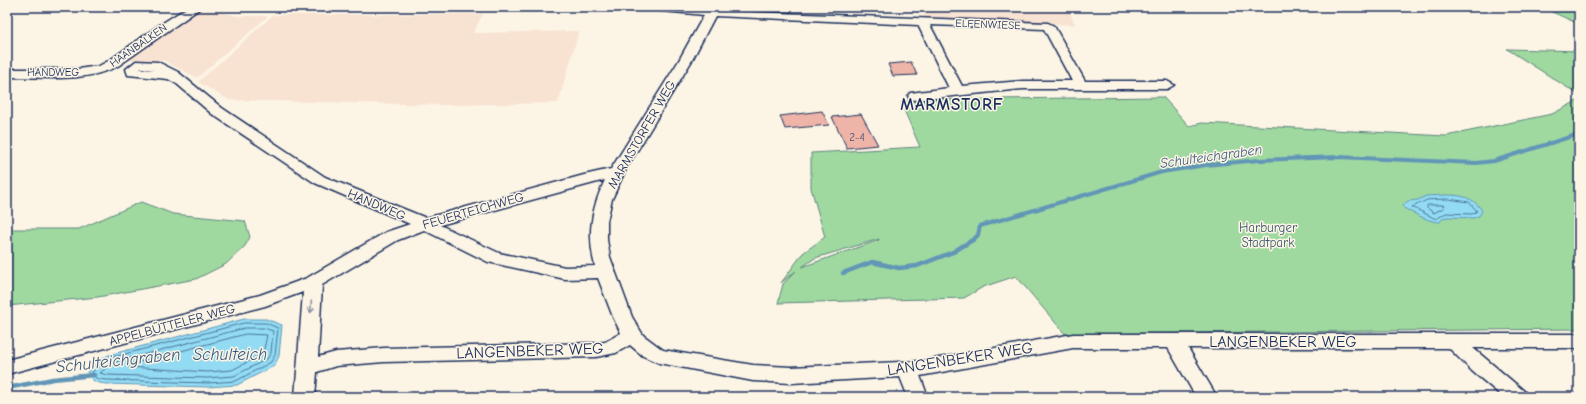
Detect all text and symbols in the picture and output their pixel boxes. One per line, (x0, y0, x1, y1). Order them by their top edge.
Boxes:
street label: ELFENWIESE (955, 17, 1021, 32)
street label: HAANBALKEN (107, 21, 169, 70)
street label: HANDWEG (27, 66, 79, 79)
street label: MARMSTORFER WEG (604, 78, 678, 191)
district label: MARMSTORF (900, 95, 1004, 114)
house number: 2-4 (849, 131, 865, 144)
water label: Schulteichgraben (1159, 141, 1263, 172)
street label: HANDWEG (345, 186, 408, 223)
street label: FEUERTEICHWEG (421, 189, 526, 232)
park label: Harburger Stadtpark (1239, 220, 1298, 250)
street label: APPELBÜTTELER WEG (107, 299, 237, 349)
one-way arrow (308, 300, 315, 313)
street label: LANGENBEKER WEG (1209, 333, 1357, 351)
street label: LANGENBEKER WEG (456, 339, 604, 363)
street label: LANGENBEKER WEG (886, 339, 1034, 379)
water label: Schulteichgraben (55, 345, 181, 376)
water label: Schulteich (193, 345, 267, 364)

